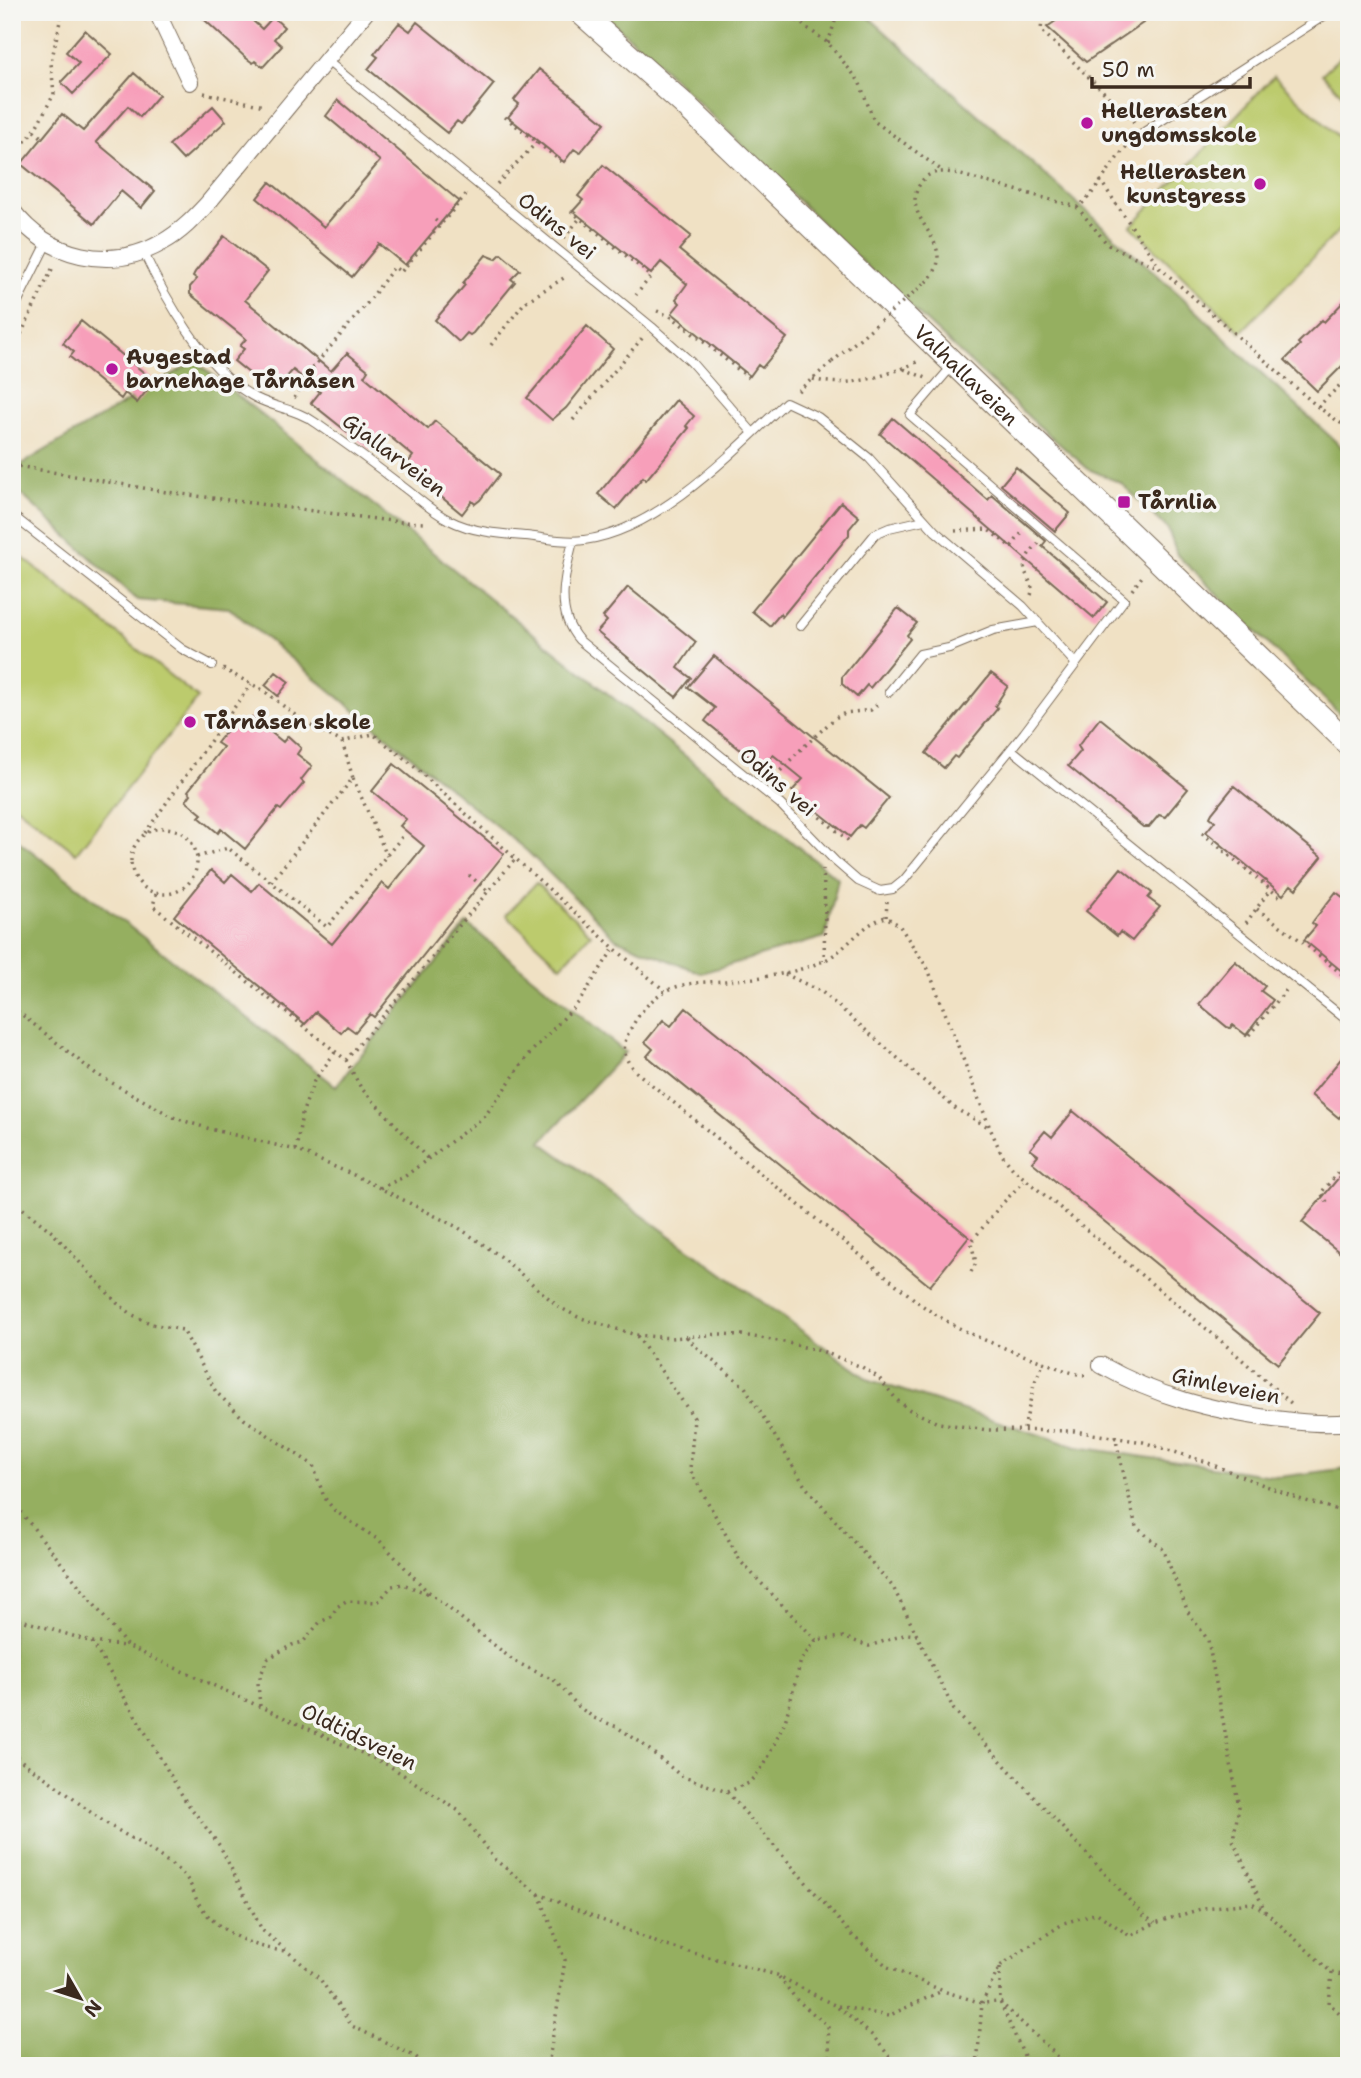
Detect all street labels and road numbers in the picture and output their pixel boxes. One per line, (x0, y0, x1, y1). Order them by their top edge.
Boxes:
street label: Odins vei (512, 186, 602, 266)
street label: Valhallaveien (907, 318, 1024, 432)
street label: Gjallarveien (337, 407, 451, 503)
street label: Odins vei (734, 741, 822, 823)
street label: Gimleveien (1169, 1361, 1283, 1411)
street label: Oldtidsveien (297, 1697, 421, 1777)

